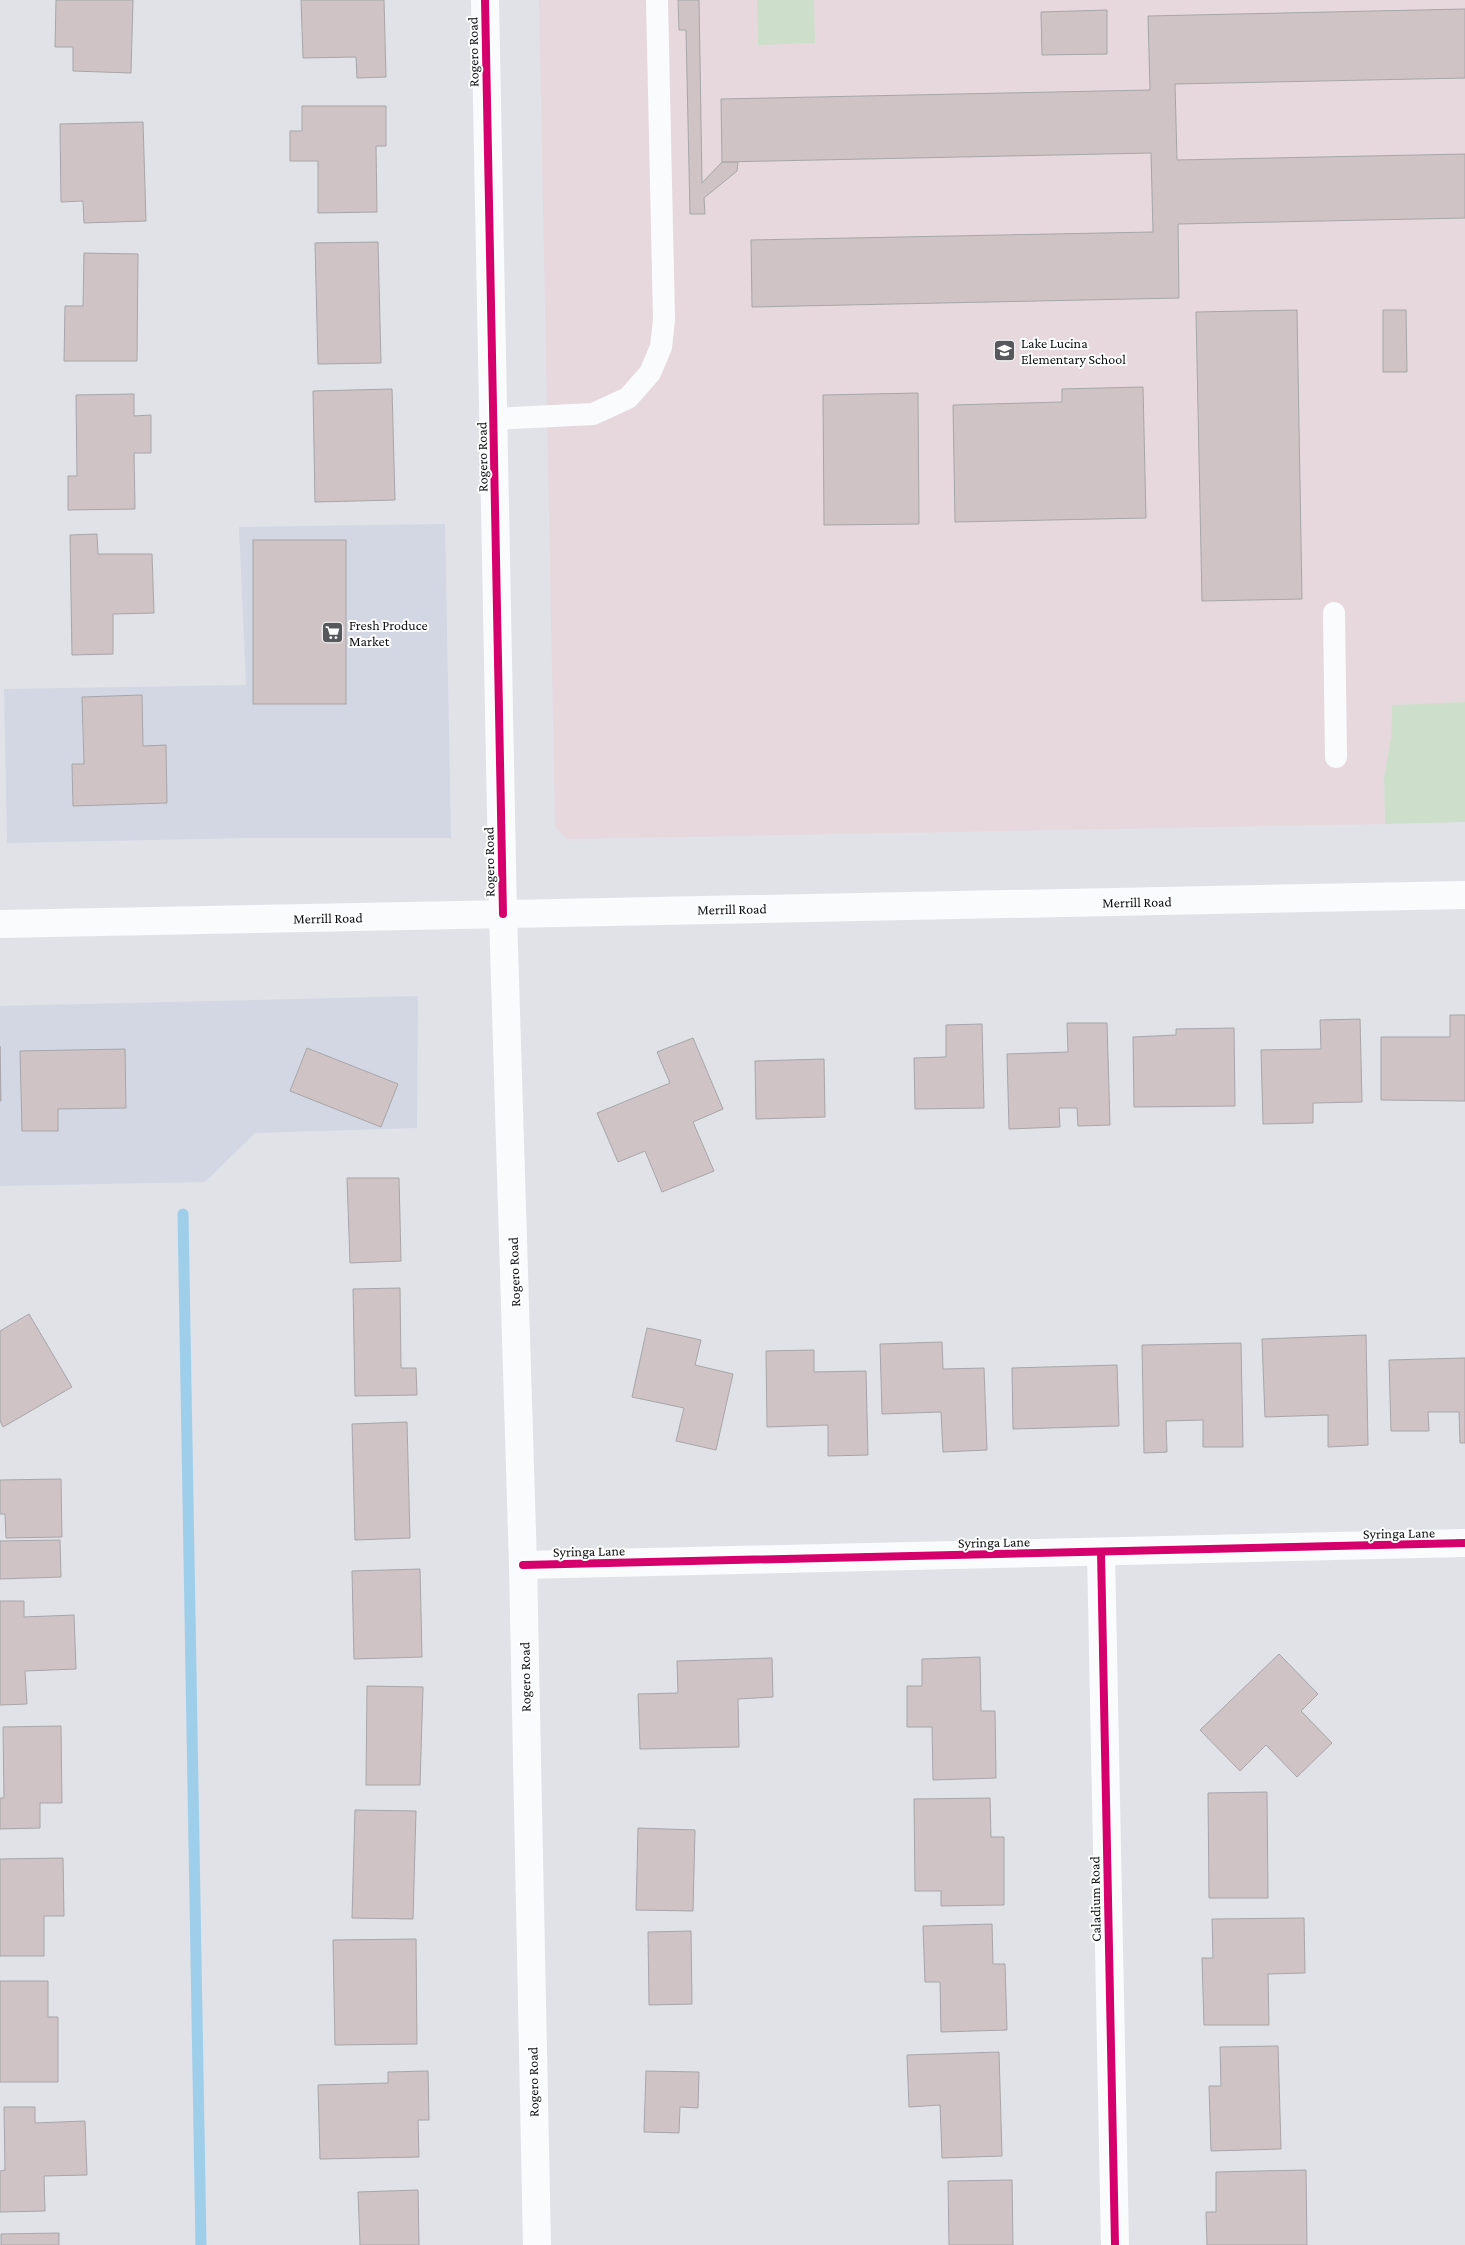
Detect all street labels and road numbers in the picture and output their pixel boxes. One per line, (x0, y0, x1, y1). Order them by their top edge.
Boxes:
street label: Rogero Road (464, 16, 482, 87)
street label: Rogero Road (473, 421, 491, 492)
street label: Rogero Road (480, 826, 498, 897)
street label: Merrill Road (1102, 893, 1173, 911)
street label: Merrill Road (697, 900, 768, 918)
street label: Merrill Road (293, 909, 364, 927)
street label: Rogero Road (505, 1236, 523, 1307)
street label: Syringa Lane (1363, 1524, 1435, 1542)
street label: Syringa Lane (958, 1533, 1030, 1551)
street label: Syringa Lane (553, 1542, 625, 1560)
street label: Rogero Road (516, 1641, 534, 1712)
street label: Caladium Road (1086, 1855, 1104, 1942)
street label: Rogero Road (524, 2046, 542, 2117)

